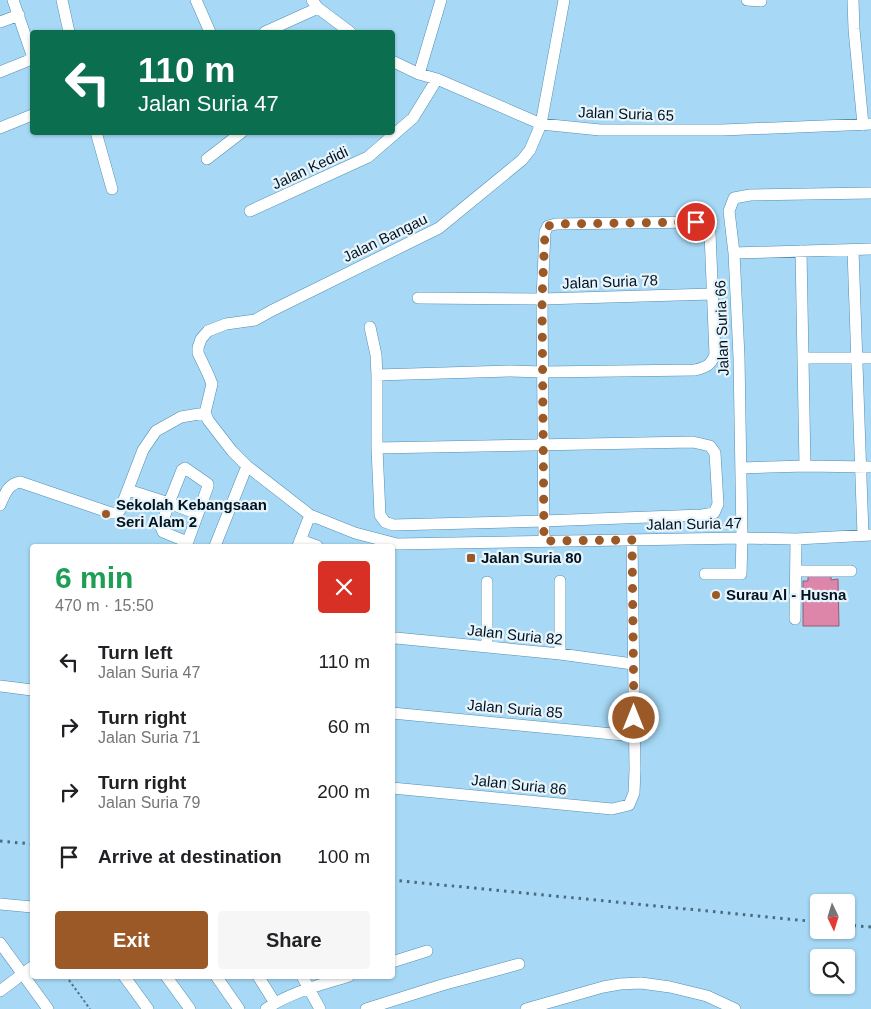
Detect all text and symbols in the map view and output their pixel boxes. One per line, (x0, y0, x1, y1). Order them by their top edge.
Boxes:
icon: left (55, 50, 120, 115)
text: 110 m (138, 50, 235, 89)
text: Jalan Suria 47 (138, 91, 279, 116)
street label: Jalan Suria 65 (578, 103, 674, 124)
street label: Jalan Kedidi (269, 143, 350, 193)
pin (675, 201, 717, 243)
icon: arrive (682, 208, 710, 236)
street label: Jalan Bangau (340, 210, 430, 265)
street label: Jalan Suria 78 (562, 271, 658, 292)
street label: Jalan Suria 66 (711, 280, 732, 376)
place label: Sekolah Kebangsaan Seri Alam 2 (116, 496, 267, 530)
marker: Sekolah Kebangsaan Seri Alam 2 (100, 508, 112, 520)
street label: Jalan Suria 47 (646, 514, 742, 533)
place label: Jalan Suria 80 (481, 549, 582, 566)
marker: Jalan Suria 80 (465, 552, 477, 564)
text: 6 min (55, 561, 133, 594)
button: close (318, 561, 370, 613)
place label: Surau Al - Husna (726, 586, 847, 603)
marker: Surau Al - Husna (710, 589, 722, 601)
text: 470 m · 15:50 (55, 597, 154, 614)
street label: Jalan Suria 82 (466, 621, 564, 648)
text: Turn left (98, 642, 173, 663)
icon: left (55, 648, 83, 676)
text: 110 m (319, 651, 370, 672)
text: Jalan Suria 47 (98, 664, 200, 681)
position arrow (607, 691, 659, 743)
street label: Jalan Suria 85 (467, 696, 564, 721)
text: Turn right (98, 707, 186, 728)
icon: right (55, 713, 83, 741)
text: 60 m (328, 716, 370, 737)
text: Jalan Suria 71 (98, 729, 200, 746)
street label: Jalan Suria 86 (470, 771, 568, 798)
text: Turn right (98, 772, 186, 793)
icon: right (55, 778, 83, 806)
text: 200 m (317, 781, 370, 802)
text: Jalan Suria 79 (98, 794, 200, 811)
icon: arrive (55, 843, 83, 871)
text: Arrive at destination (98, 846, 282, 867)
text: 100 m (317, 846, 370, 867)
north arrow (810, 894, 855, 939)
map controls (810, 894, 855, 994)
button: Exit (55, 911, 208, 969)
button: Share (218, 911, 370, 969)
button: search (810, 949, 855, 994)

